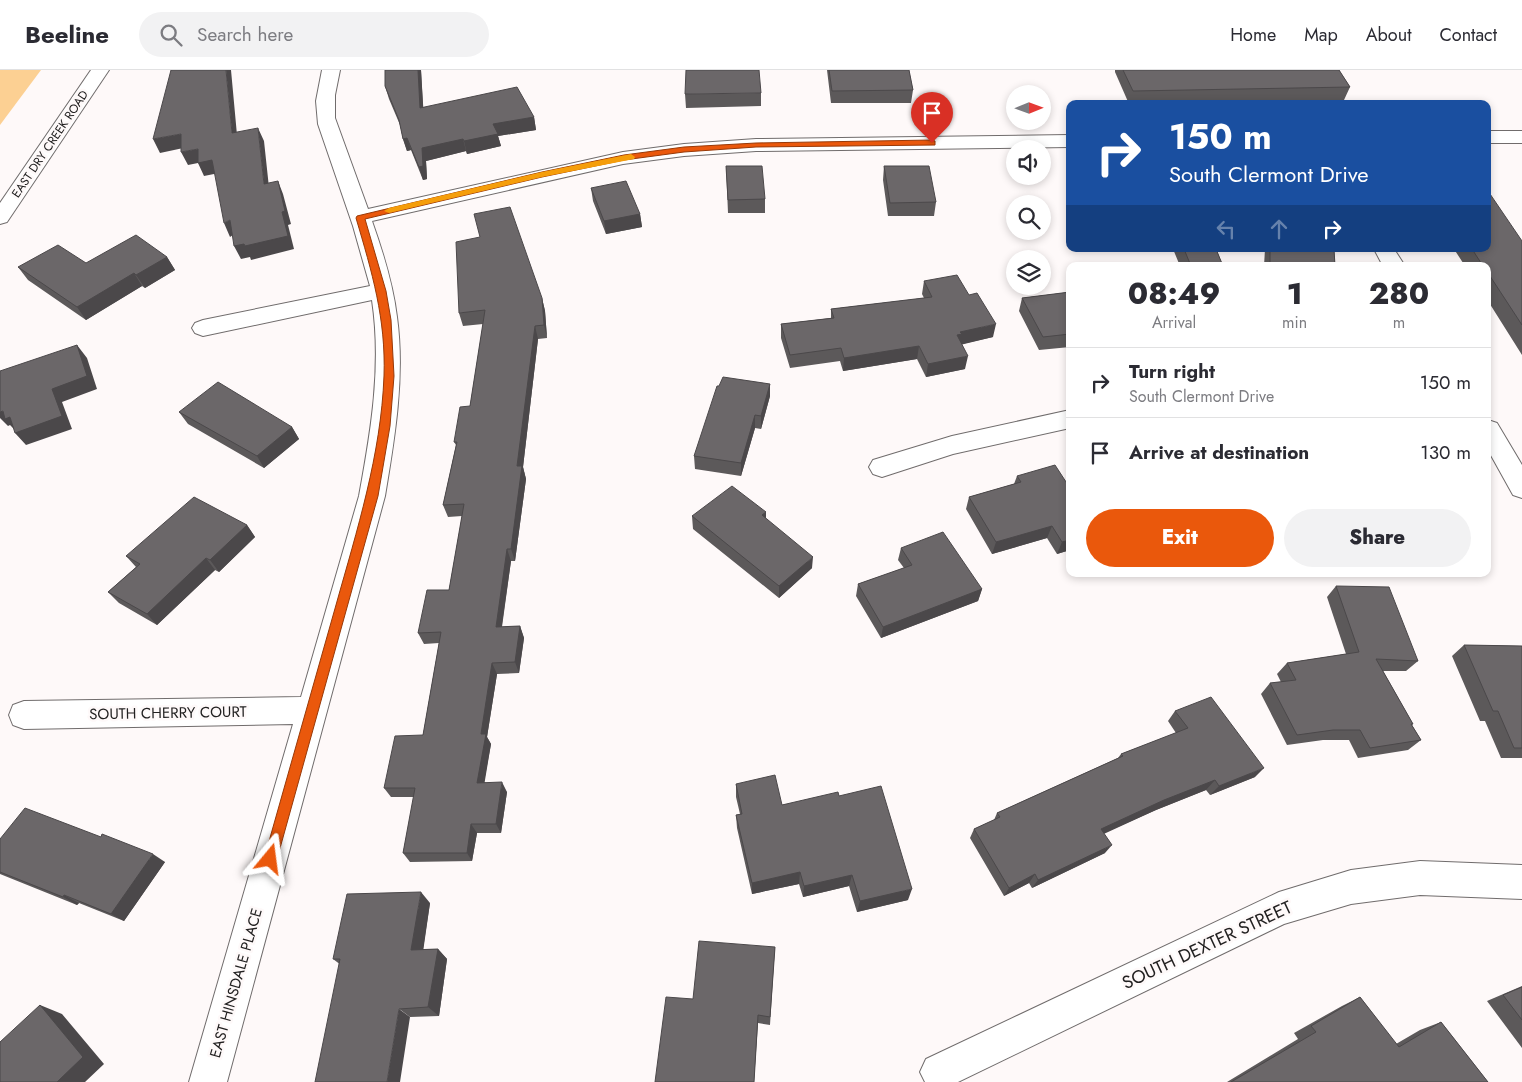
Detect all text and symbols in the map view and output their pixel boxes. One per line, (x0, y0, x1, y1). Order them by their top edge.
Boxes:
search box (139, 12, 489, 57)
text: Beeline (25, 17, 109, 52)
icon: search (157, 21, 185, 49)
text: Search here (197, 21, 293, 48)
text: Home (1230, 22, 1276, 48)
text: Map (1304, 22, 1338, 48)
text: About (1366, 22, 1411, 48)
text: Contact (1439, 22, 1497, 48)
north arrow (1006, 85, 1051, 130)
map controls (1006, 85, 1051, 295)
street label: EAST DRY CREEK ROAD (7, 87, 93, 201)
pin (911, 92, 953, 143)
icon: arrive (918, 99, 946, 127)
text: 150 m (1169, 112, 1272, 162)
icon: right (1086, 120, 1151, 185)
button: sound (1006, 140, 1051, 185)
text: South Clermont Drive (1169, 158, 1369, 190)
button: search (1006, 195, 1051, 240)
icon: left (1212, 215, 1240, 243)
icon: ahead (1265, 215, 1293, 243)
icon: right (1318, 215, 1346, 243)
button: layers (1006, 250, 1051, 295)
text: 08:49 (1128, 272, 1220, 315)
text: 1 (1287, 272, 1303, 315)
text: 280 (1369, 272, 1429, 315)
text: Arrival (1152, 311, 1196, 334)
text: min (1282, 311, 1307, 334)
text: m (1393, 311, 1405, 334)
text: Turn right (1129, 358, 1215, 385)
icon: right (1086, 369, 1114, 397)
text: 150 m (1420, 369, 1471, 396)
text: South Clermont Drive (1129, 385, 1274, 408)
icon: arrive (1086, 439, 1114, 467)
text: Arrive at destination (1129, 439, 1309, 466)
text: 130 m (1420, 439, 1471, 466)
button: Exit (1086, 509, 1274, 567)
button: Share (1284, 509, 1471, 567)
street label: SOUTH CHERRY COURT (89, 701, 247, 725)
position arrow (243, 832, 295, 884)
street label: SOUTH DEXTER STREET (1118, 894, 1297, 996)
street label: EAST HINSDALE PLACE (204, 906, 268, 1060)

